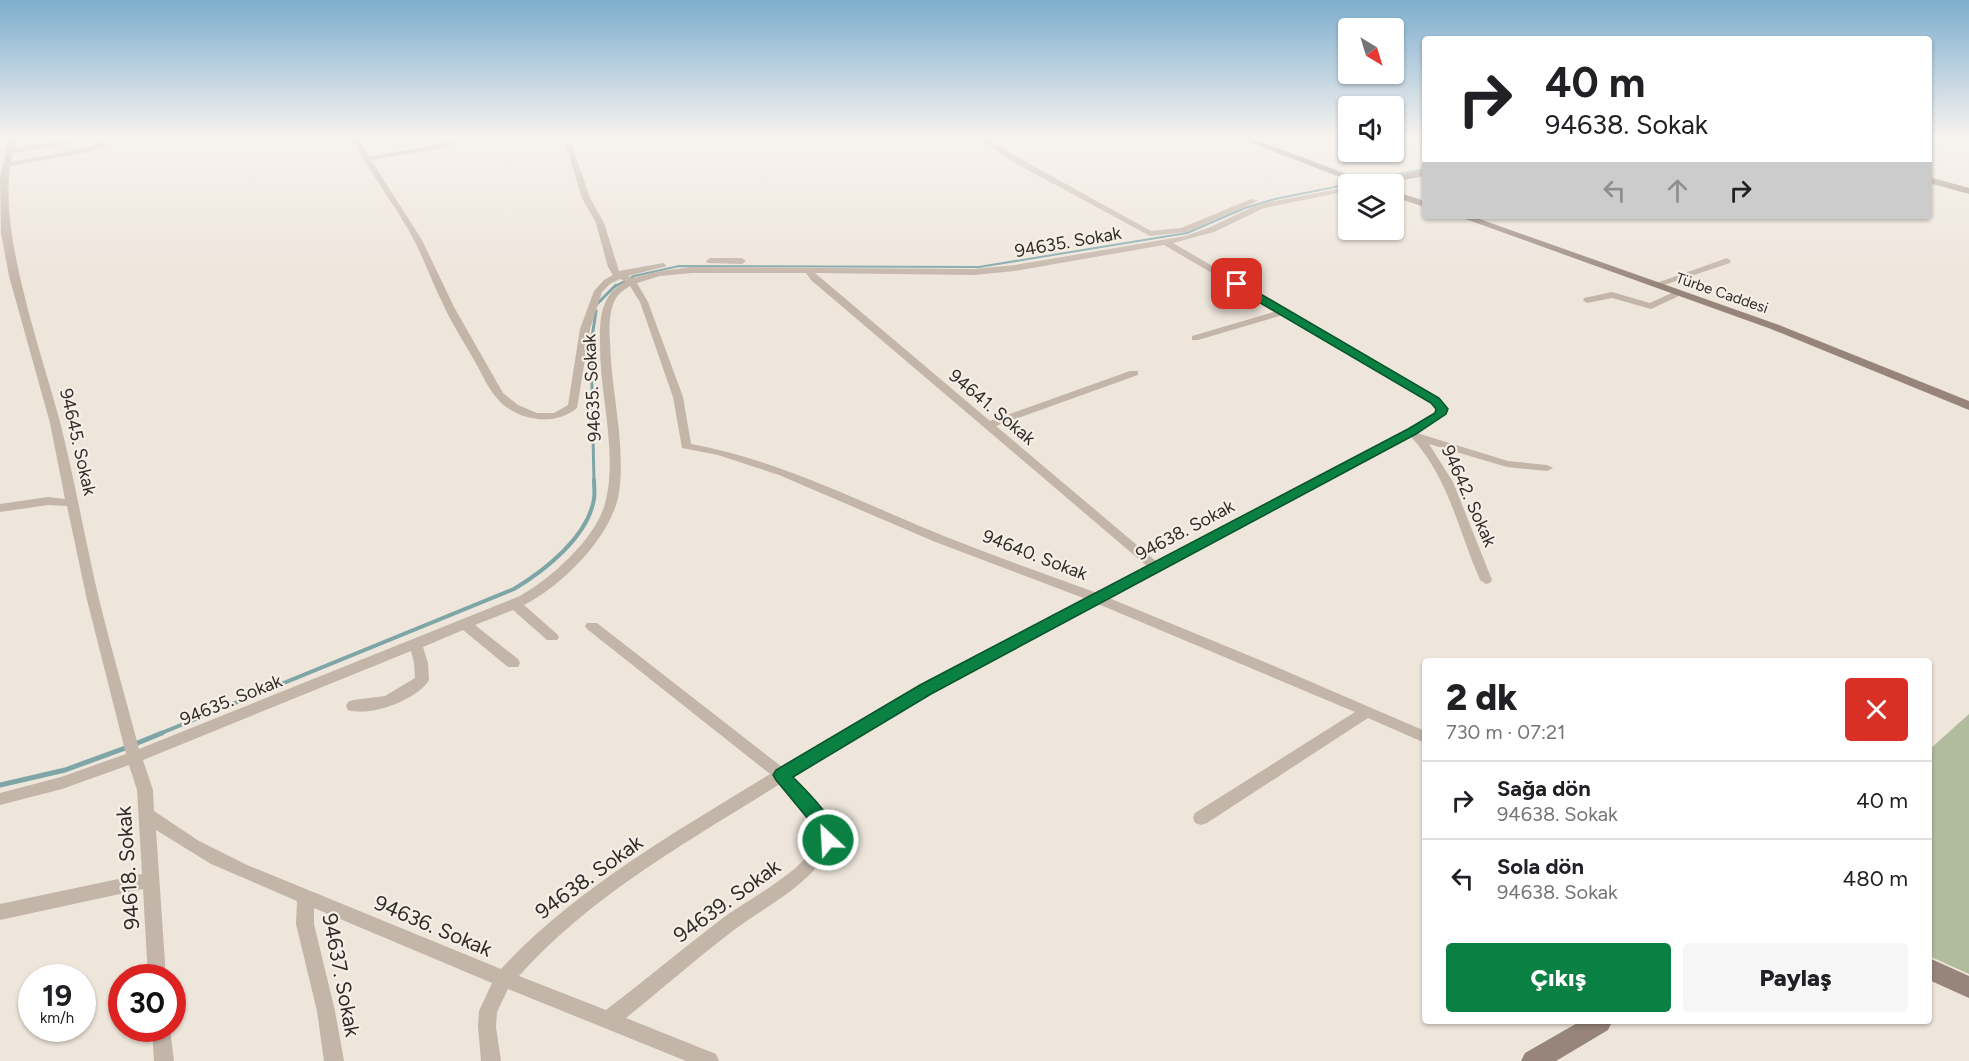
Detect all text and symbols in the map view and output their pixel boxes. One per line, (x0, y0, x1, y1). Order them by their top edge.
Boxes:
north arrow (1338, 18, 1404, 84)
map controls (1338, 18, 1404, 240)
text: 40 m (1545, 57, 1645, 108)
icon: right (1446, 60, 1524, 138)
button: sound (1338, 96, 1404, 162)
text: 94638. Sokak (1545, 108, 1708, 141)
button: layers (1338, 174, 1404, 240)
icon: left (1598, 174, 1631, 207)
icon: ahead (1661, 174, 1694, 207)
icon: right (1724, 174, 1757, 207)
street label: 94635. Sokak (1013, 222, 1123, 262)
pin (1211, 258, 1262, 309)
icon: arrive (1220, 267, 1253, 300)
street label: Türbe Caddesi (1673, 269, 1771, 317)
street label: 94635. Sokak (578, 333, 606, 442)
street label: 94641. Sokak (944, 364, 1040, 450)
street label: 94645. Sokak (55, 386, 101, 498)
street label: 94642. Sokak (1437, 442, 1501, 550)
street label: 94638. Sokak (1132, 495, 1238, 565)
street label: 94640. Sokak (980, 525, 1091, 585)
street label: 94635. Sokak (177, 670, 285, 730)
text: 2 dk (1446, 676, 1517, 719)
button: close (1845, 678, 1908, 741)
text: 730 m · 07:21 (1446, 720, 1565, 744)
text: Sağa dön (1497, 775, 1591, 802)
icon: right (1446, 784, 1479, 817)
text: 40 m (1856, 787, 1908, 814)
text: 94638. Sokak (1497, 802, 1618, 826)
street label: 94618. Sokak (111, 805, 144, 931)
position arrow (796, 808, 860, 872)
street label: 94638. Sokak (530, 829, 648, 924)
street label: 94639. Sokak (669, 853, 786, 948)
text: Sola dön (1497, 853, 1584, 880)
icon: left (1446, 862, 1479, 895)
text: 480 m (1843, 865, 1908, 892)
text: 94638. Sokak (1497, 880, 1618, 904)
street label: 94636. Sokak (370, 889, 497, 962)
street label: 94637. Sokak (317, 911, 366, 1039)
button: Çıkış (1446, 943, 1671, 1012)
button: Paylaş (1683, 943, 1908, 1012)
speed limit sign: 30 (108, 964, 186, 1042)
text: 19 (42, 977, 72, 1014)
text: km/h (40, 1009, 74, 1027)

